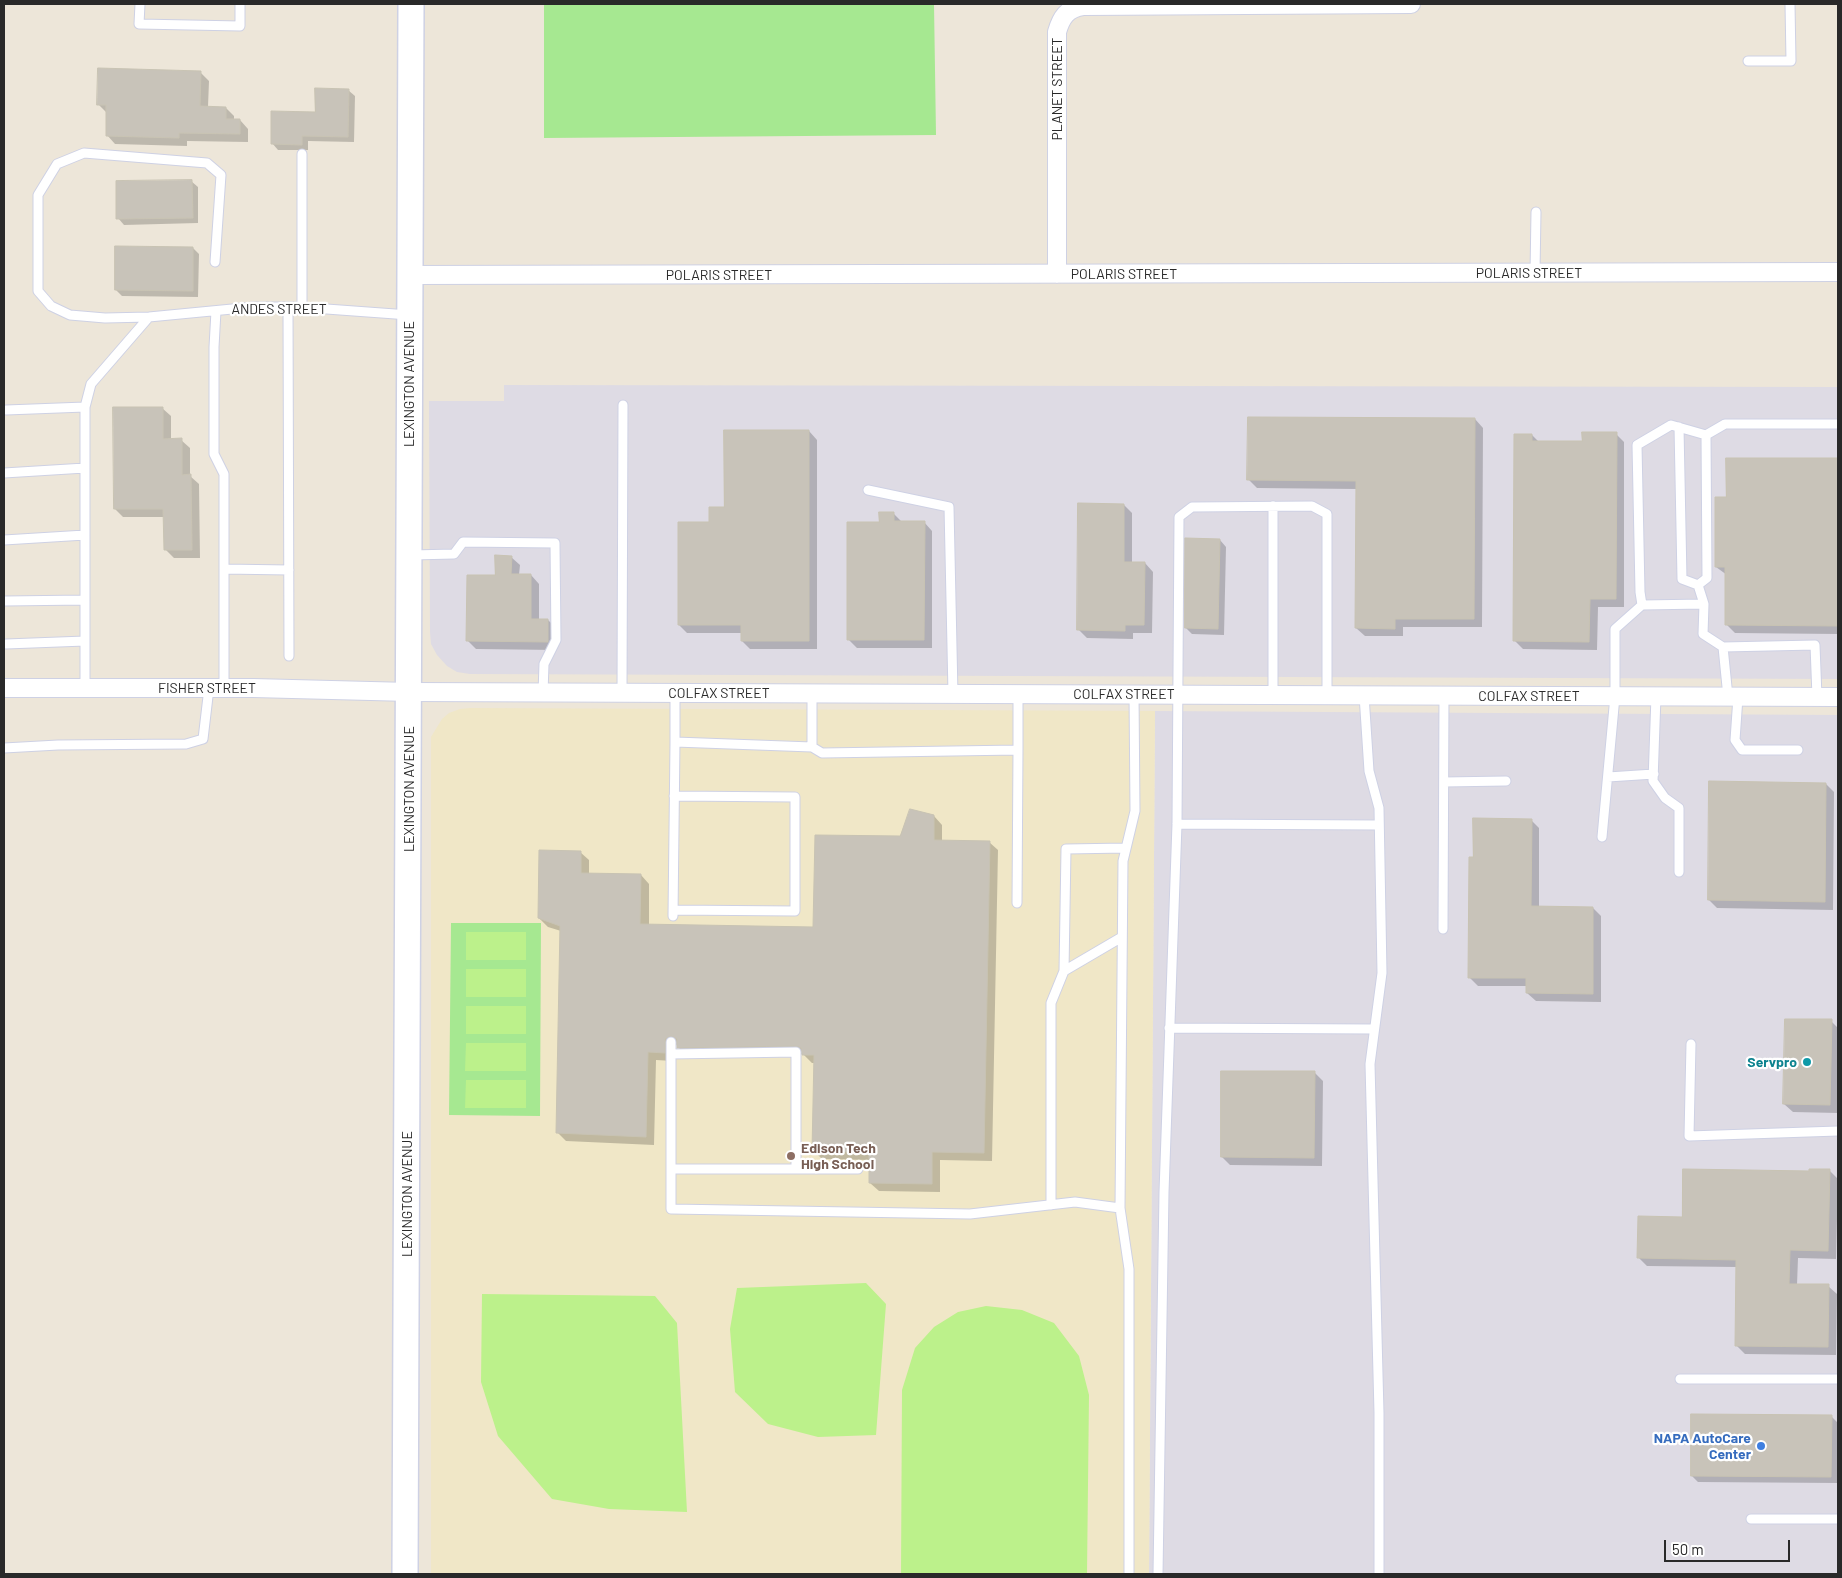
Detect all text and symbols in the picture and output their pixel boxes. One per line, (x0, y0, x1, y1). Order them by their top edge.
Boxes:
street label: PLANET STREET (1049, 37, 1065, 141)
street label: POLARIS STREET (1476, 265, 1582, 281)
street label: POLARIS STREET (1071, 266, 1177, 282)
street label: POLARIS STREET (666, 267, 772, 283)
street label: ANDES STREET (231, 301, 327, 317)
street label: LEXINGTON AVENUE (401, 321, 417, 447)
street label: FISHER STREET (158, 680, 256, 696)
street label: COLFAX STREET (668, 685, 770, 701)
street label: COLFAX STREET (1073, 686, 1175, 702)
street label: COLFAX STREET (1478, 688, 1580, 704)
street label: LEXINGTON AVENUE (401, 726, 417, 852)
place label: Servpro (1747, 1054, 1797, 1070)
marker: Servpro (1801, 1056, 1813, 1068)
street label: LEXINGTON AVENUE (399, 1131, 415, 1257)
place label: Edison Tech High School (801, 1140, 876, 1172)
marker: Edison Tech High School (785, 1150, 797, 1162)
place label: NAPA AutoCare Center (1654, 1430, 1751, 1462)
marker: NAPA AutoCare Center (1755, 1440, 1767, 1452)
scale bar (1667, 1530, 1793, 1562)
text: 50 m (1672, 1540, 1704, 1558)

